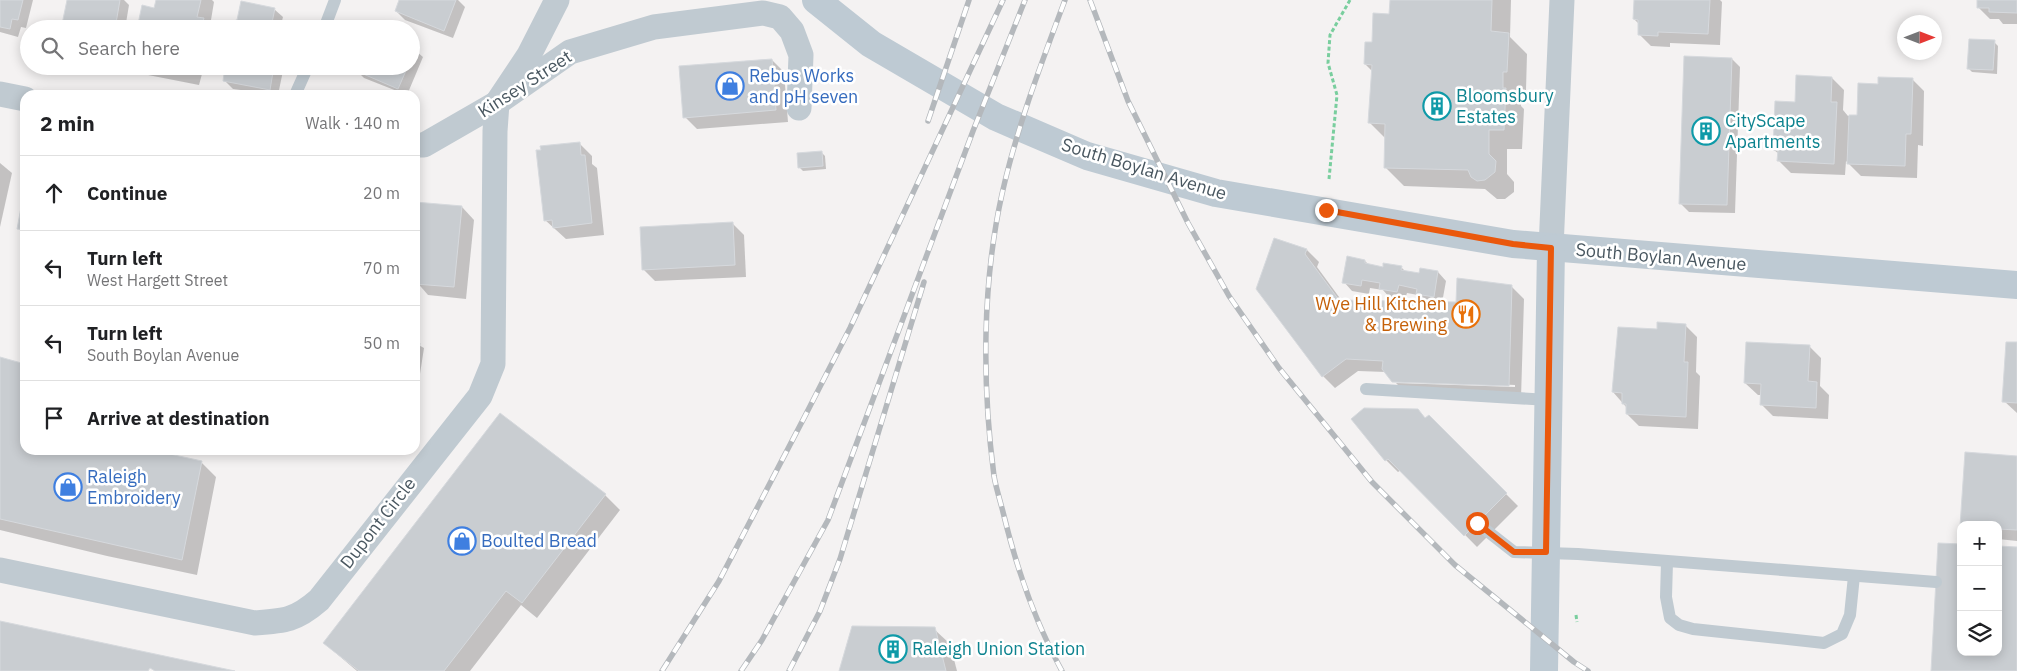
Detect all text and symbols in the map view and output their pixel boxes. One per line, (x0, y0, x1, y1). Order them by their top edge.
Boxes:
north arrow (1897, 15, 1942, 60)
search box (20, 20, 420, 75)
icon: search (38, 34, 66, 62)
text: Search here (78, 36, 180, 60)
street label: Kinsey Street (473, 45, 576, 122)
place label: Rebus Works and pH seven (749, 64, 858, 108)
shop icon: Rebus Works and pH seven (715, 71, 745, 101)
place label: Bloomsbury Estates (1456, 84, 1554, 128)
building icon: Bloomsbury Estates (1422, 91, 1452, 121)
text: 2 min (40, 109, 95, 137)
place label: CityScape Apartments (1725, 109, 1821, 153)
text: Walk · 140 m (305, 113, 400, 133)
building icon: CityScape Apartments (1691, 116, 1721, 146)
street label: South Boylan Avenue (1059, 132, 1230, 205)
icon: ahead (40, 179, 68, 207)
text: Continue (87, 181, 167, 205)
text: 20 m (363, 183, 400, 203)
route end (1315, 199, 1338, 222)
street label: South Boylan Avenue (1575, 238, 1748, 275)
text: Turn left (87, 246, 163, 270)
icon: left (40, 254, 68, 282)
text: 70 m (363, 258, 400, 278)
text: West Hargett Street (87, 270, 228, 290)
place label: Wye Hill Kitchen & Brewing (1315, 292, 1447, 336)
restaurant icon: Wye Hill Kitchen & Brewing (1451, 299, 1481, 329)
text: Turn left (87, 321, 163, 345)
icon: left (40, 329, 68, 357)
text: 50 m (363, 333, 400, 353)
text: South Boylan Avenue (87, 345, 239, 365)
icon: arrive (40, 404, 68, 432)
text: Arrive at destination (87, 406, 270, 430)
place label: Raleigh Embroidery (87, 465, 181, 509)
shop icon: Raleigh Embroidery (53, 472, 83, 502)
street label: Dupont Circle (335, 472, 420, 573)
route start (1466, 512, 1489, 535)
map controls (1957, 521, 2002, 656)
button: + (1957, 521, 2002, 566)
shop icon: Boulted Bread (447, 526, 477, 556)
place label: Boulted Bread (481, 529, 597, 552)
button: − (1957, 566, 2002, 611)
button: layers (1957, 611, 2002, 656)
building icon: Raleigh Union Station (878, 634, 908, 664)
place label: Raleigh Union Station (912, 637, 1085, 660)

